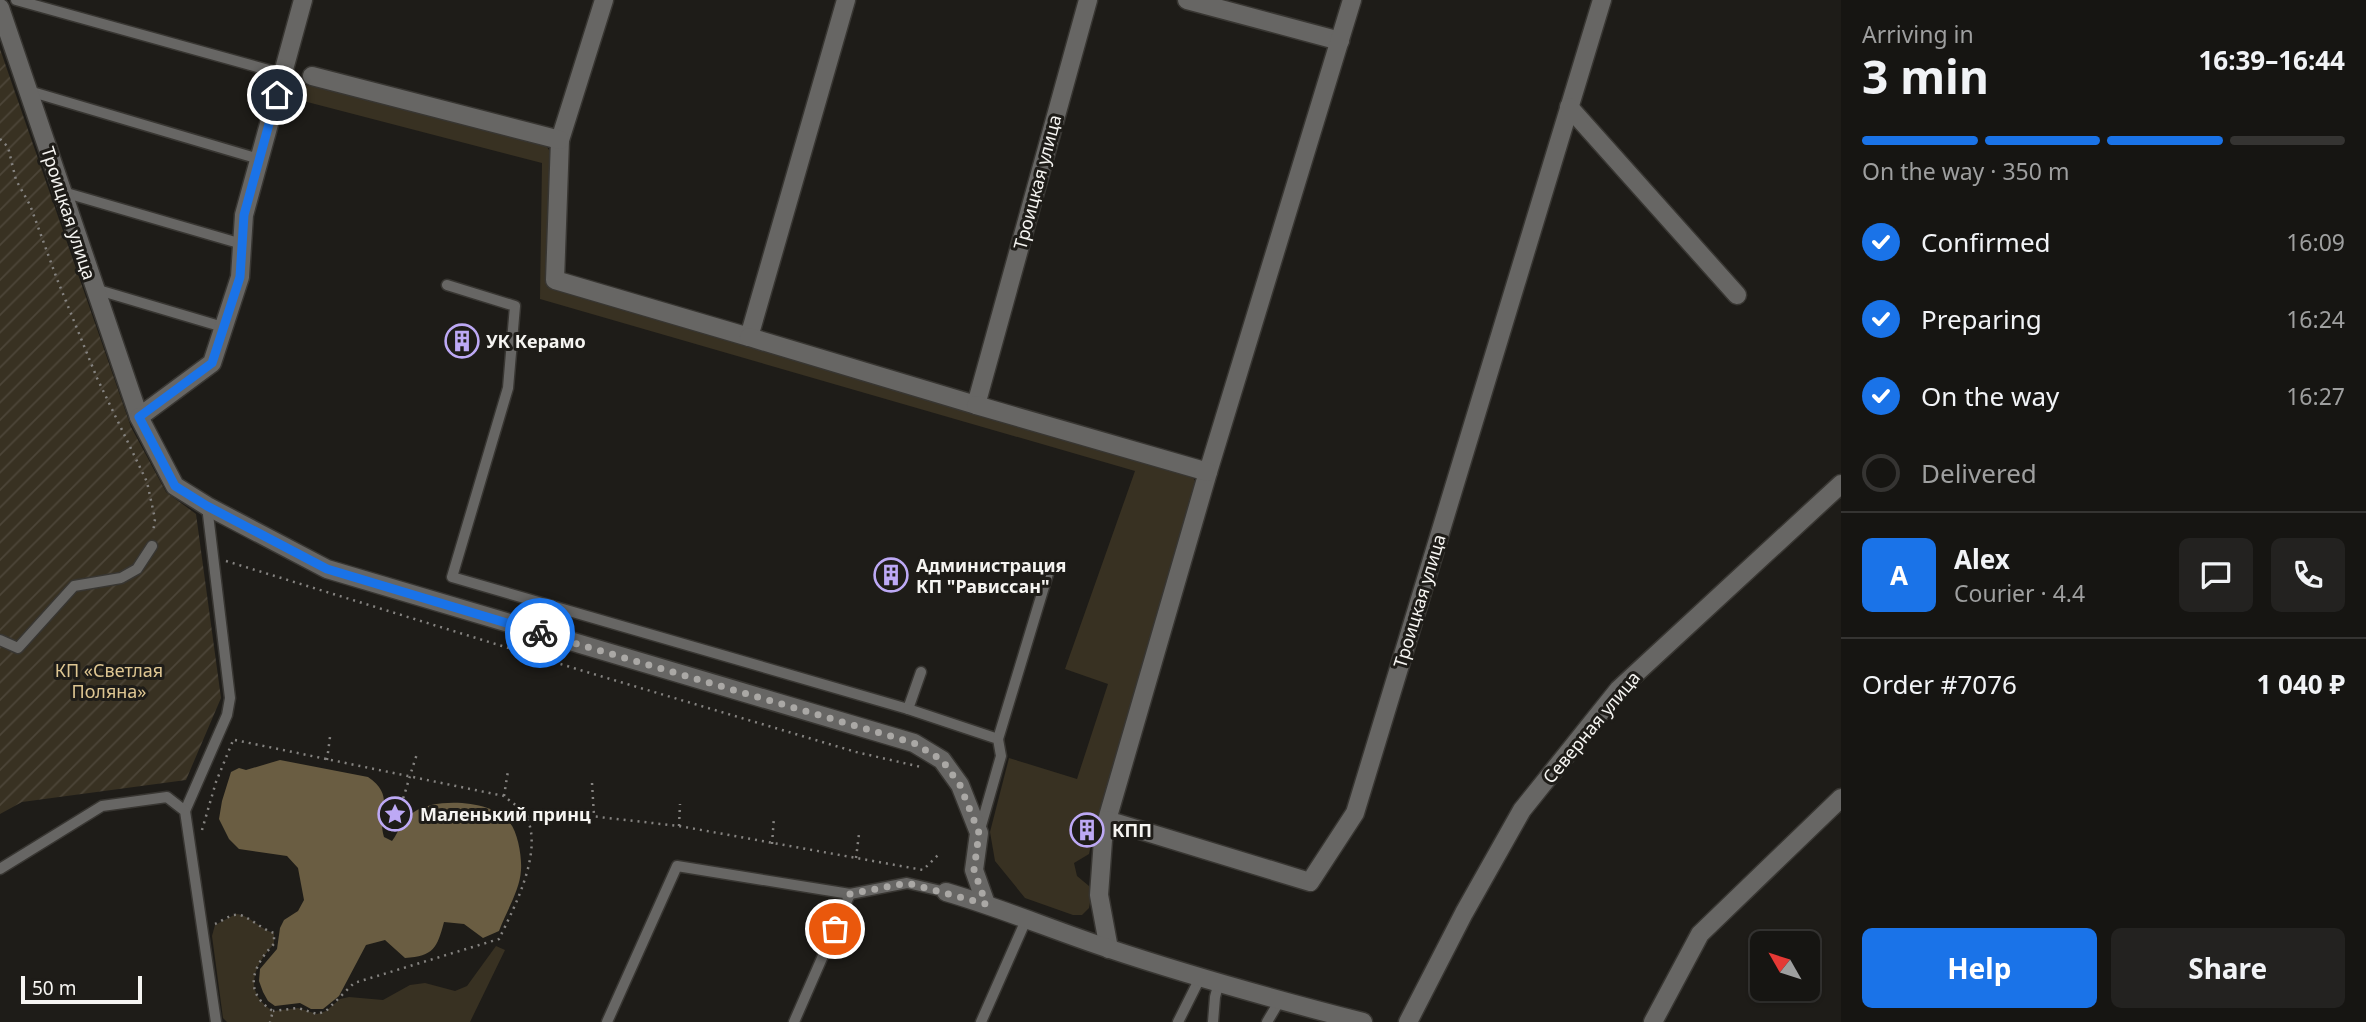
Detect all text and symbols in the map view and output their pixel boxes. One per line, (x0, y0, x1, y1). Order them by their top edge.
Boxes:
text: Arriving in (1862, 18, 1974, 50)
text: 16:39–16:44 (2198, 42, 2345, 78)
text: 3 min (1862, 45, 1989, 107)
pin (247, 65, 307, 125)
icon: home (258, 76, 296, 114)
street label: Троицкая улица (1007, 112, 1067, 252)
street label: Троицкая улица (36, 143, 102, 283)
text: On the way · 350 m (1862, 155, 2069, 187)
icon: check (1862, 223, 1900, 261)
text: Confirmed (1921, 224, 2051, 260)
text: 16:09 (2286, 226, 2345, 258)
icon: check (1862, 300, 1900, 338)
text: Preparing (1921, 301, 2042, 337)
text: 16:24 (2286, 303, 2345, 335)
building icon: УК Керамо (443, 322, 481, 360)
place label: УК Керамо (486, 329, 586, 353)
icon: check (1862, 377, 1900, 415)
text: On the way (1921, 378, 2059, 414)
text: 16:27 (2286, 380, 2345, 412)
text: Delivered (1921, 455, 2037, 491)
street label: Троицкая улица (1387, 531, 1451, 671)
button: chat (2179, 538, 2253, 612)
button: phone (2271, 538, 2345, 612)
text: Alex (1954, 541, 2010, 577)
place label: Администрация КП "Рависсан" (916, 553, 1066, 598)
building icon: Администрация КП "Рависсан" (872, 556, 910, 594)
text: A (1890, 557, 1908, 593)
text: Courier · 4.4 (1954, 577, 2085, 609)
courier (505, 598, 575, 668)
icon: bike (521, 614, 559, 652)
park label: КП «Светлая Поляна» (55, 658, 163, 703)
street label: Северная улица (1537, 666, 1645, 788)
text: Order #7076 (1862, 666, 2017, 702)
text: 1 040 ₽ (2256, 666, 2345, 702)
place icon: Маленький принц (376, 795, 414, 833)
place label: Маленький принц (420, 802, 591, 826)
building icon: КПП (1068, 811, 1106, 849)
place label: КПП (1112, 818, 1152, 842)
pin (805, 899, 865, 959)
icon: bag (816, 910, 854, 948)
button: Help (1862, 928, 2097, 1008)
button: Share (2111, 928, 2345, 1008)
north arrow (1750, 931, 1820, 1001)
map controls (1750, 931, 1820, 1001)
scale bar (21, 973, 142, 1005)
text: 50 m (32, 975, 76, 1001)

